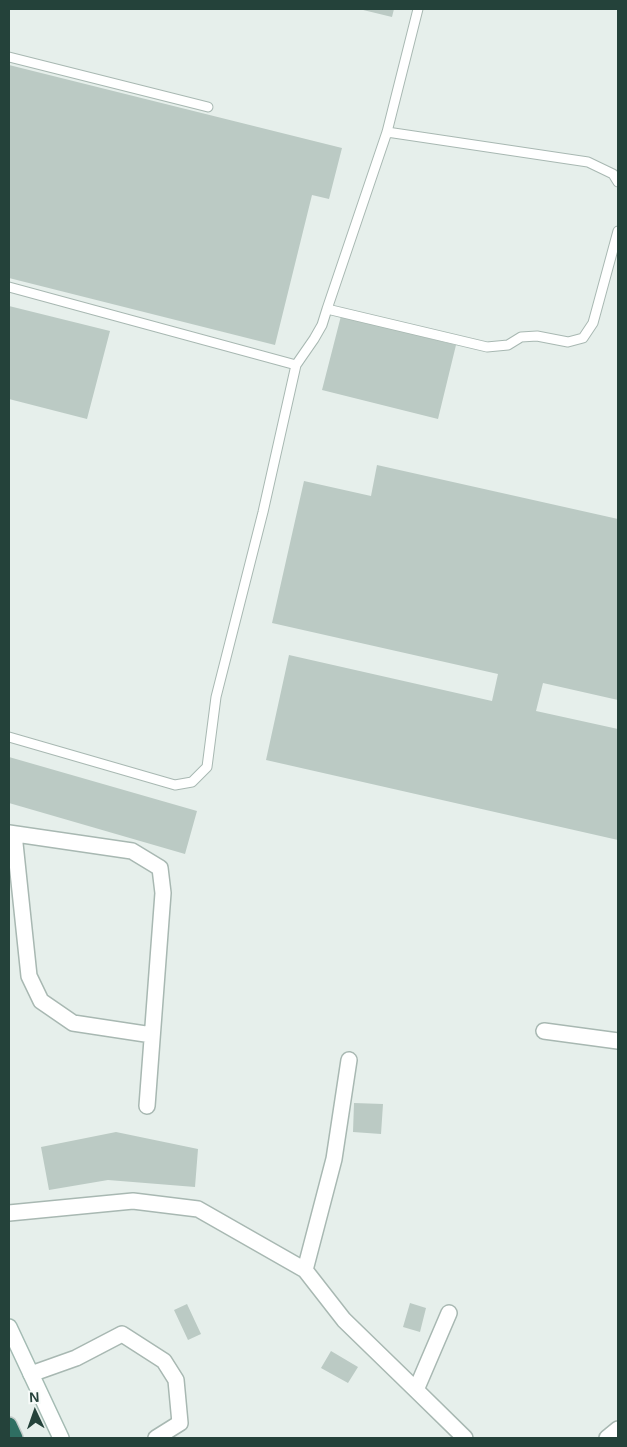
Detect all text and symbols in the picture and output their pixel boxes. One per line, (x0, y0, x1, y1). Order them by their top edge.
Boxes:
north arrow (10, 1387, 60, 1437)
text: N (29, 1389, 40, 1405)

